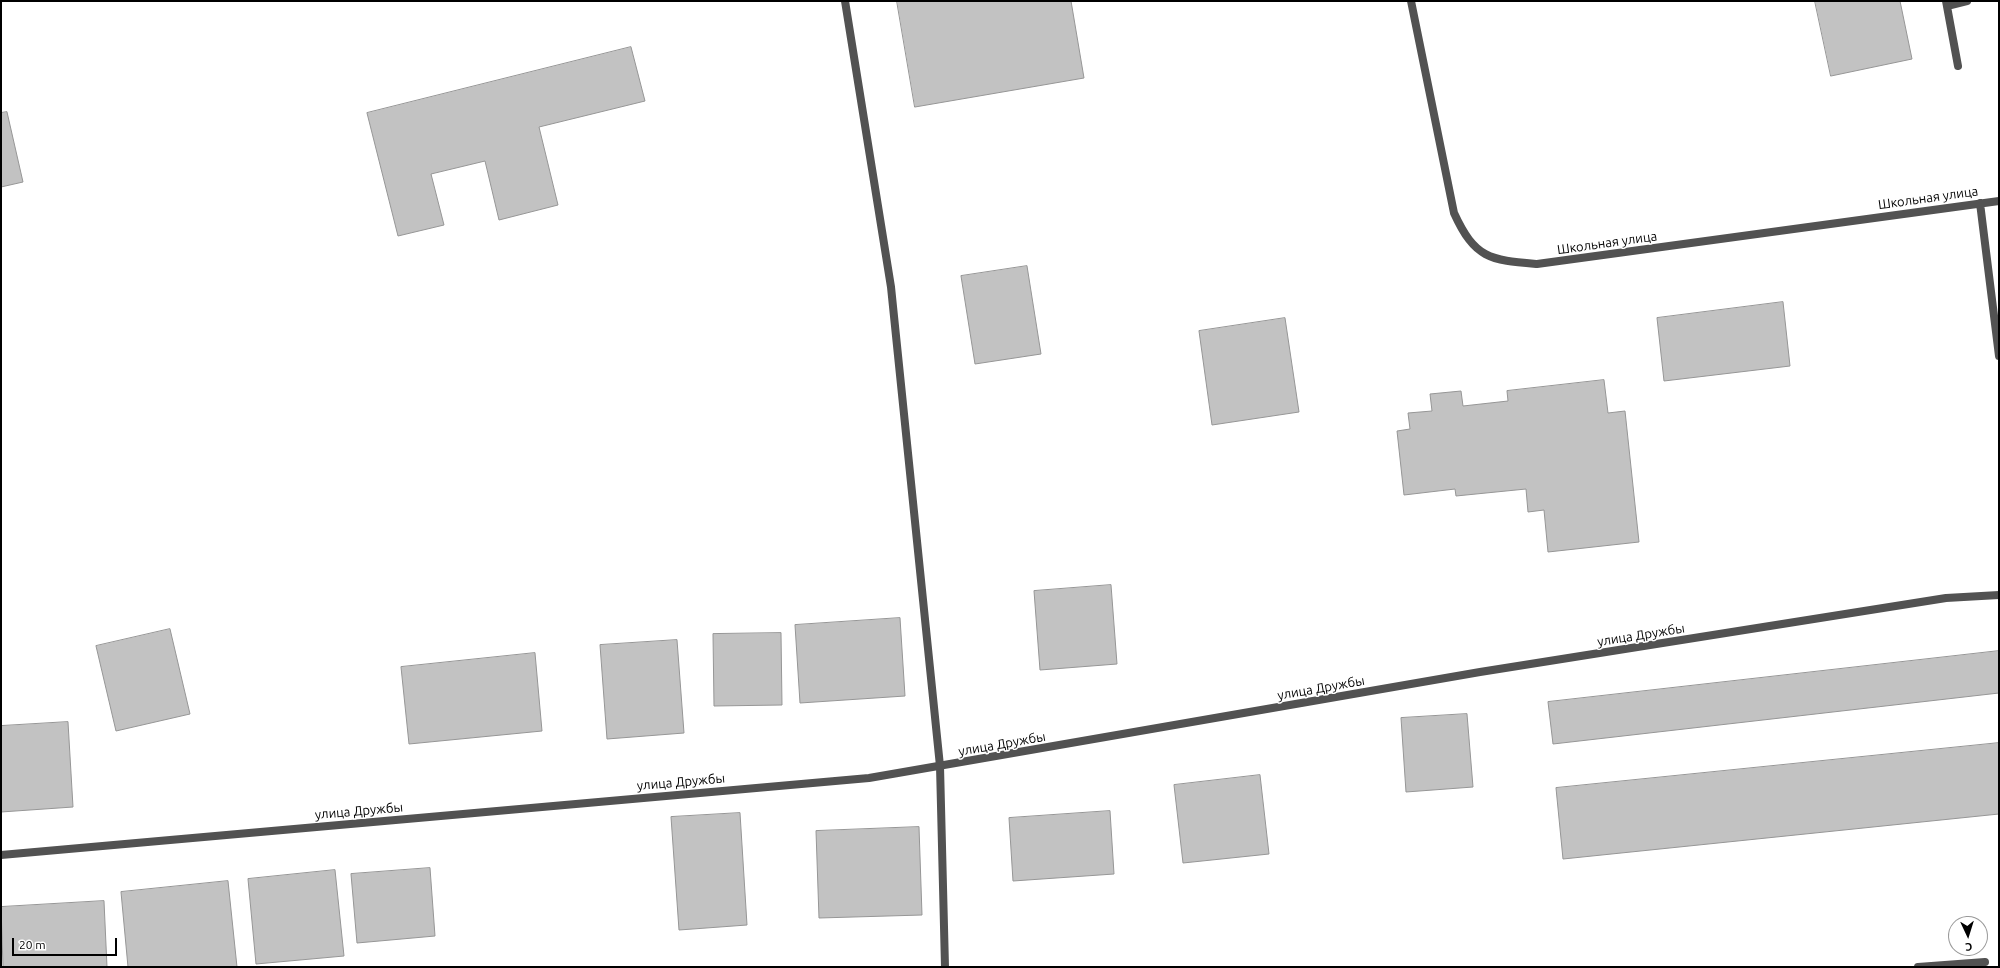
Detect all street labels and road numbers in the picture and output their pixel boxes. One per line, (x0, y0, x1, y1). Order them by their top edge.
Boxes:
street label: Школьная улица (1877, 183, 1979, 213)
street label: Школьная улица (1556, 228, 1658, 258)
street label: улица Дружбы (1596, 620, 1686, 650)
street label: улица Дружбы (1276, 673, 1366, 703)
street label: улица Дружбы (957, 729, 1047, 759)
street label: улица Дружбы (636, 770, 726, 794)
street label: улица Дружбы (314, 799, 404, 823)

